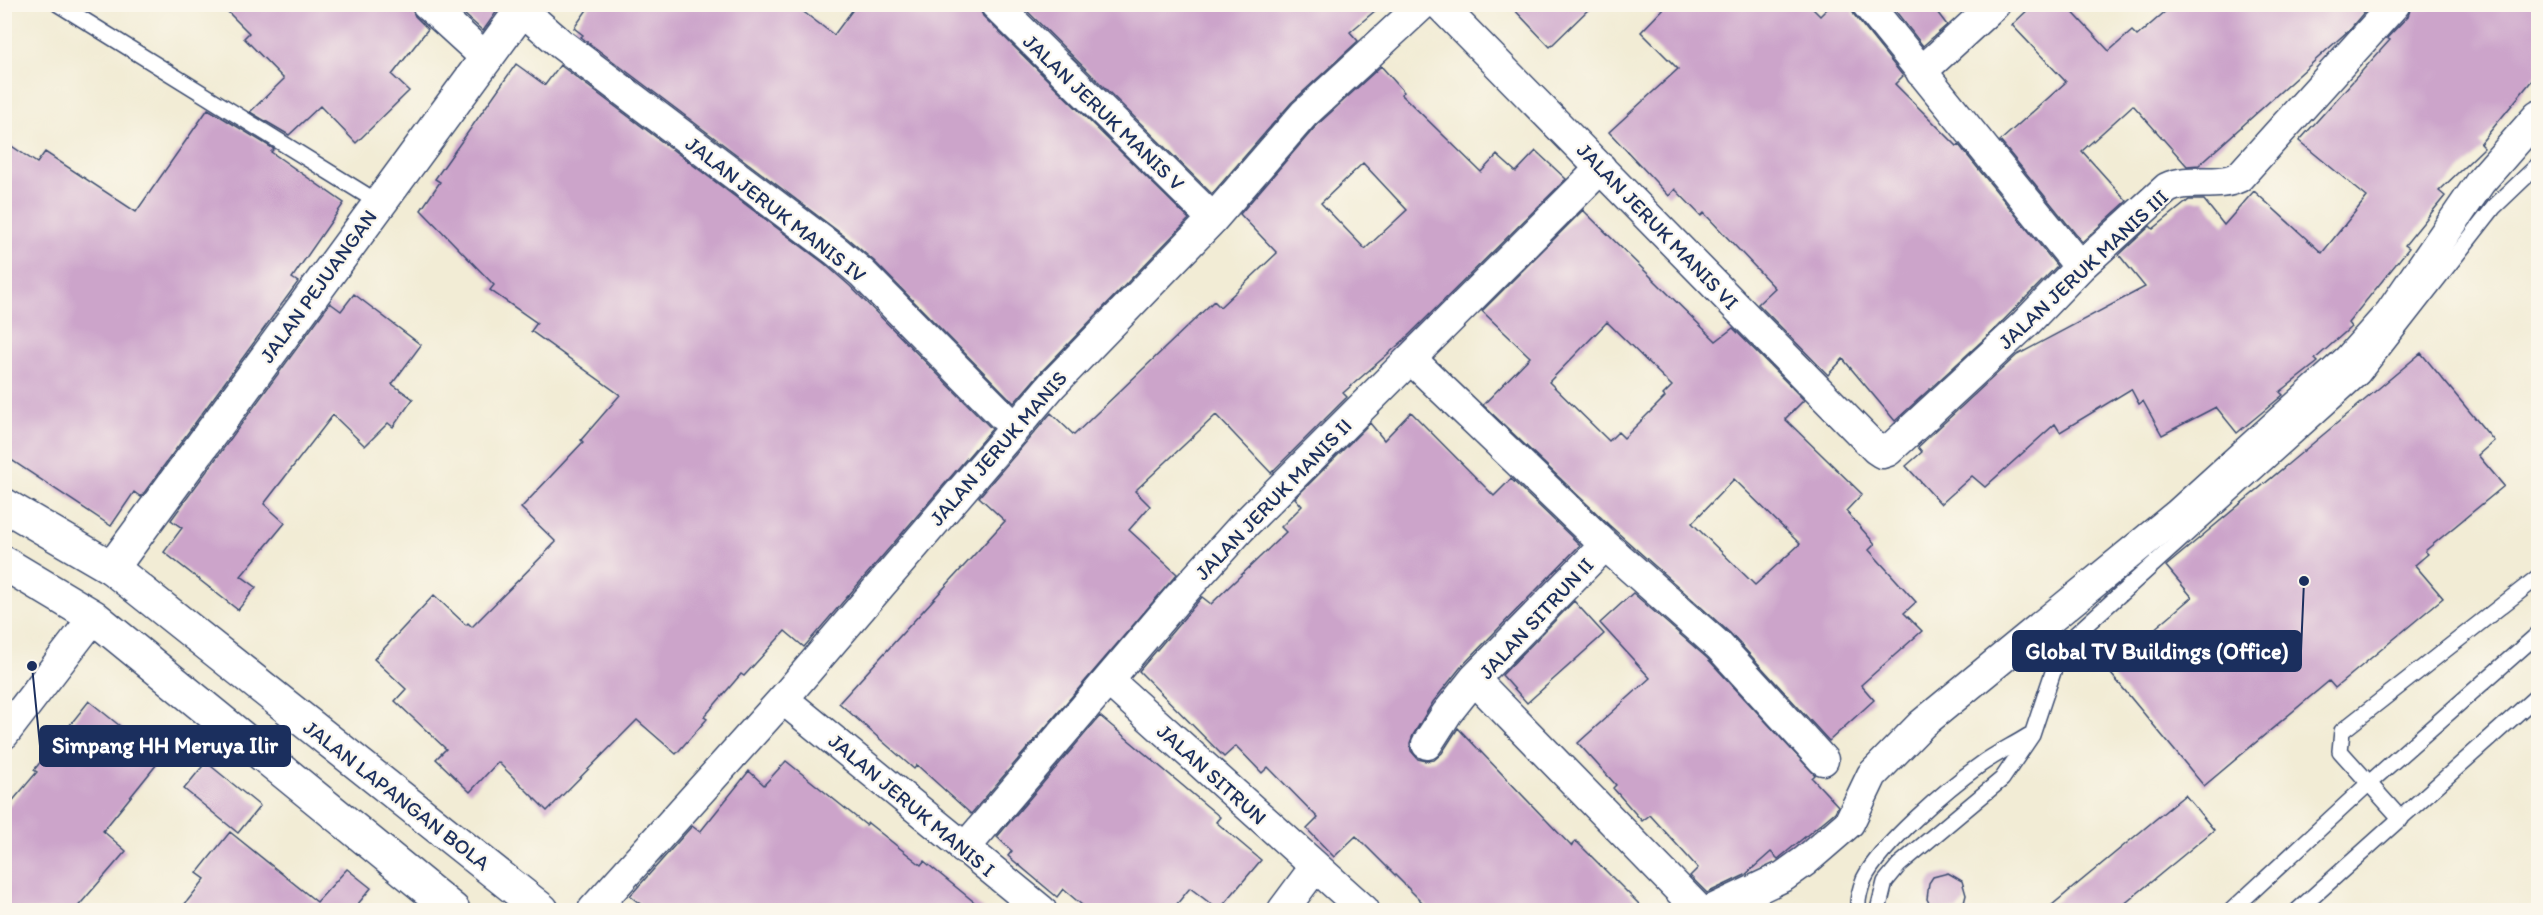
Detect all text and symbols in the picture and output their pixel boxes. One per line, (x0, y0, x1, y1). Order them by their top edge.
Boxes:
street label: JALAN JERUK MANIS V (1018, 29, 1190, 196)
street label: JALAN JERUK MANIS IV (681, 131, 872, 288)
street label: JALAN JERUK MANIS VI (1572, 137, 1744, 315)
street label: JALAN JERUK MANIS III (1993, 184, 2173, 354)
street label: JALAN PEJUANGAN (254, 205, 382, 367)
street label: JALAN JERUK MANIS (924, 365, 1072, 531)
street label: JALAN JERUK MANIS II (1189, 413, 1357, 585)
street label: JALAN SITRUN II (1473, 552, 1599, 684)
callout: Global TV Buildings (Office) (2013, 631, 2301, 671)
text: Global TV Buildings (Office) (2025, 638, 2289, 665)
street label: JALAN LAPANGAN BOLA (299, 714, 496, 876)
street label: JALAN SITRUN (1152, 718, 1272, 830)
callout: Simpang HH Meruya Ilir (40, 726, 290, 766)
street label: JALAN JERUK MANIS I (824, 728, 1000, 882)
text: Simpang HH Meruya Ilir (52, 732, 279, 759)

